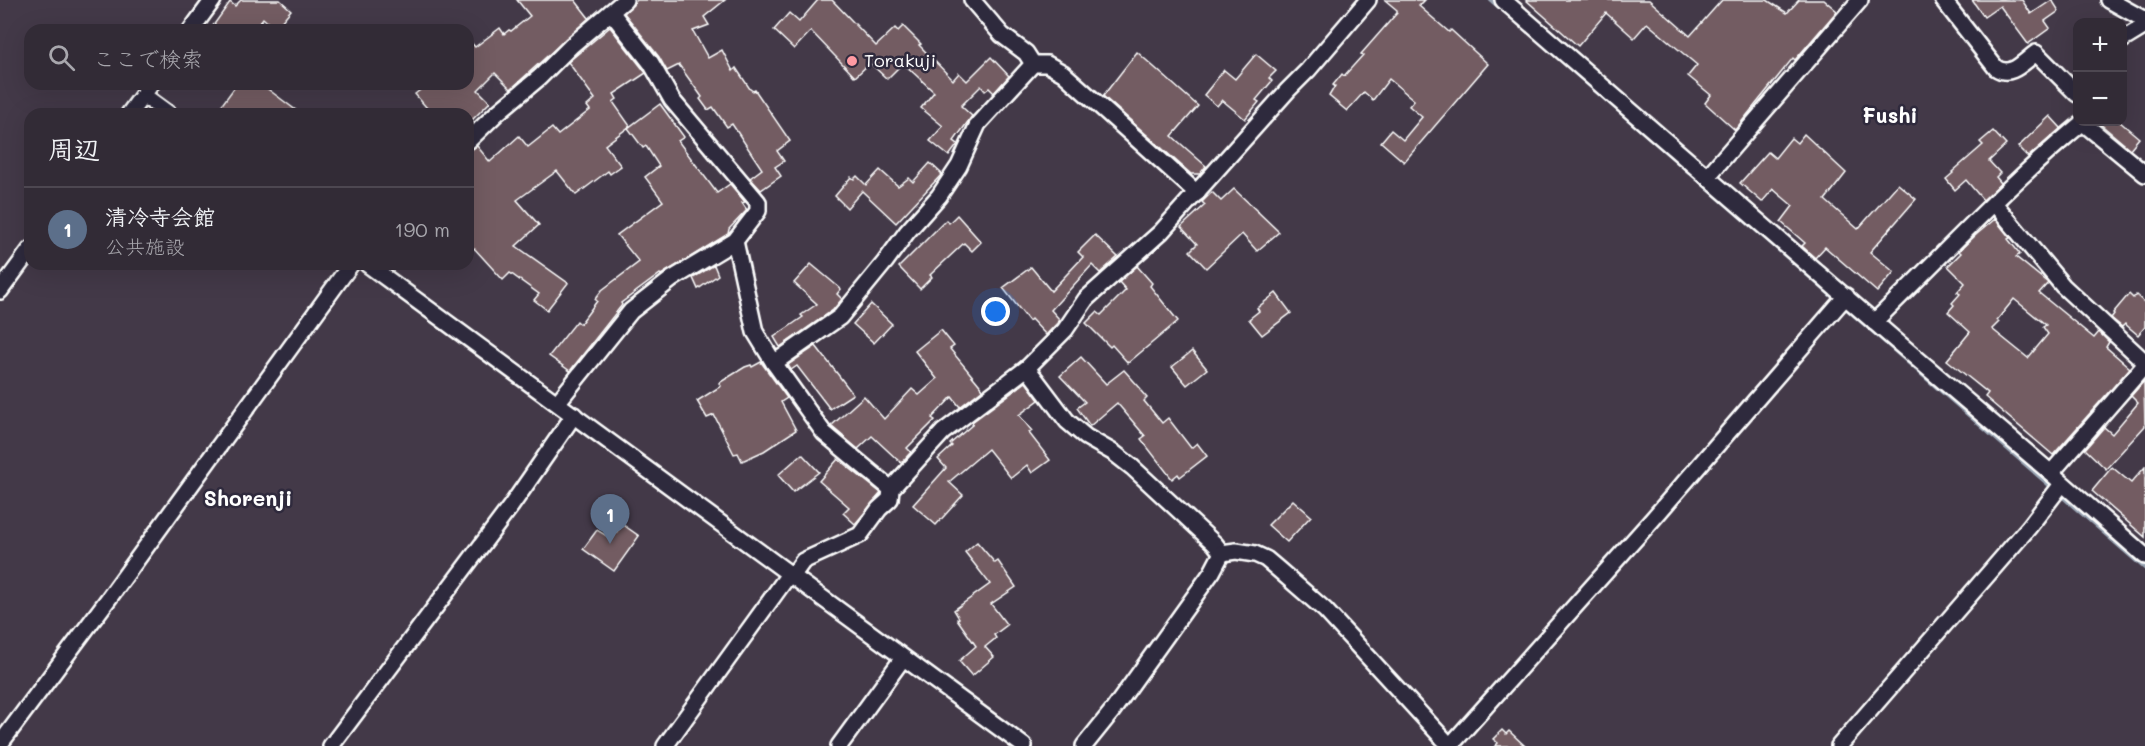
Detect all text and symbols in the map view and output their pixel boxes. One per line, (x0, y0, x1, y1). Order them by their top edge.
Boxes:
map controls (2073, 18, 2127, 126)
button: + (2073, 18, 2127, 72)
search box (24, 24, 474, 90)
icon: search (45, 41, 78, 74)
text: ここで検索 (93, 44, 203, 73)
place label: Torakuji (864, 48, 936, 72)
marker: Torakuji (845, 54, 859, 68)
button: − (2073, 72, 2127, 126)
district label: Fushi (1862, 101, 1918, 128)
text: 周辺 (48, 132, 100, 166)
text: 清冷寺会館 (105, 202, 215, 231)
text: 1 (63, 216, 72, 242)
text: 190 m (395, 216, 450, 242)
text: 公共施設 (105, 233, 185, 259)
your location (981, 297, 1010, 326)
district label: Shorenji (204, 484, 292, 511)
pin: 1 (590, 494, 630, 544)

